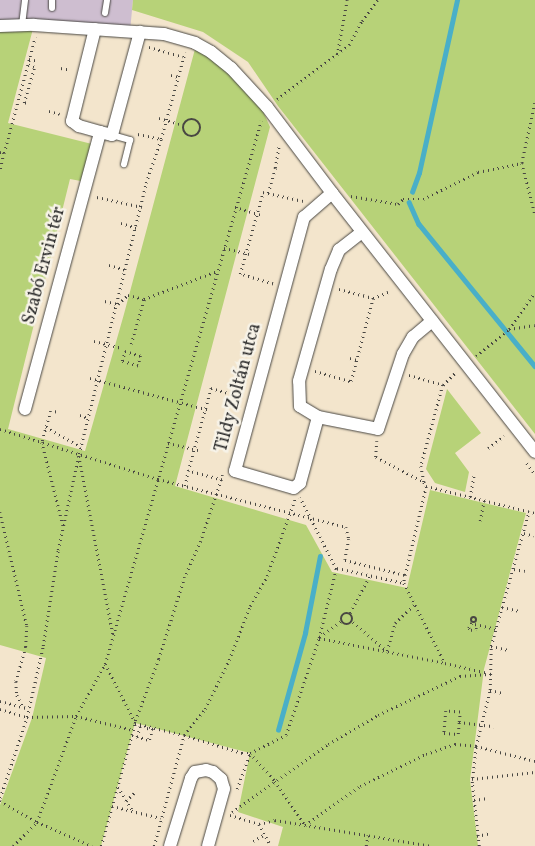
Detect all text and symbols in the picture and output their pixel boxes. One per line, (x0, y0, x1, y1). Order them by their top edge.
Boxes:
street label: Szabó Ervin tér (19, 205, 71, 327)
street label: Tildy Zoltán utca (211, 321, 267, 455)

